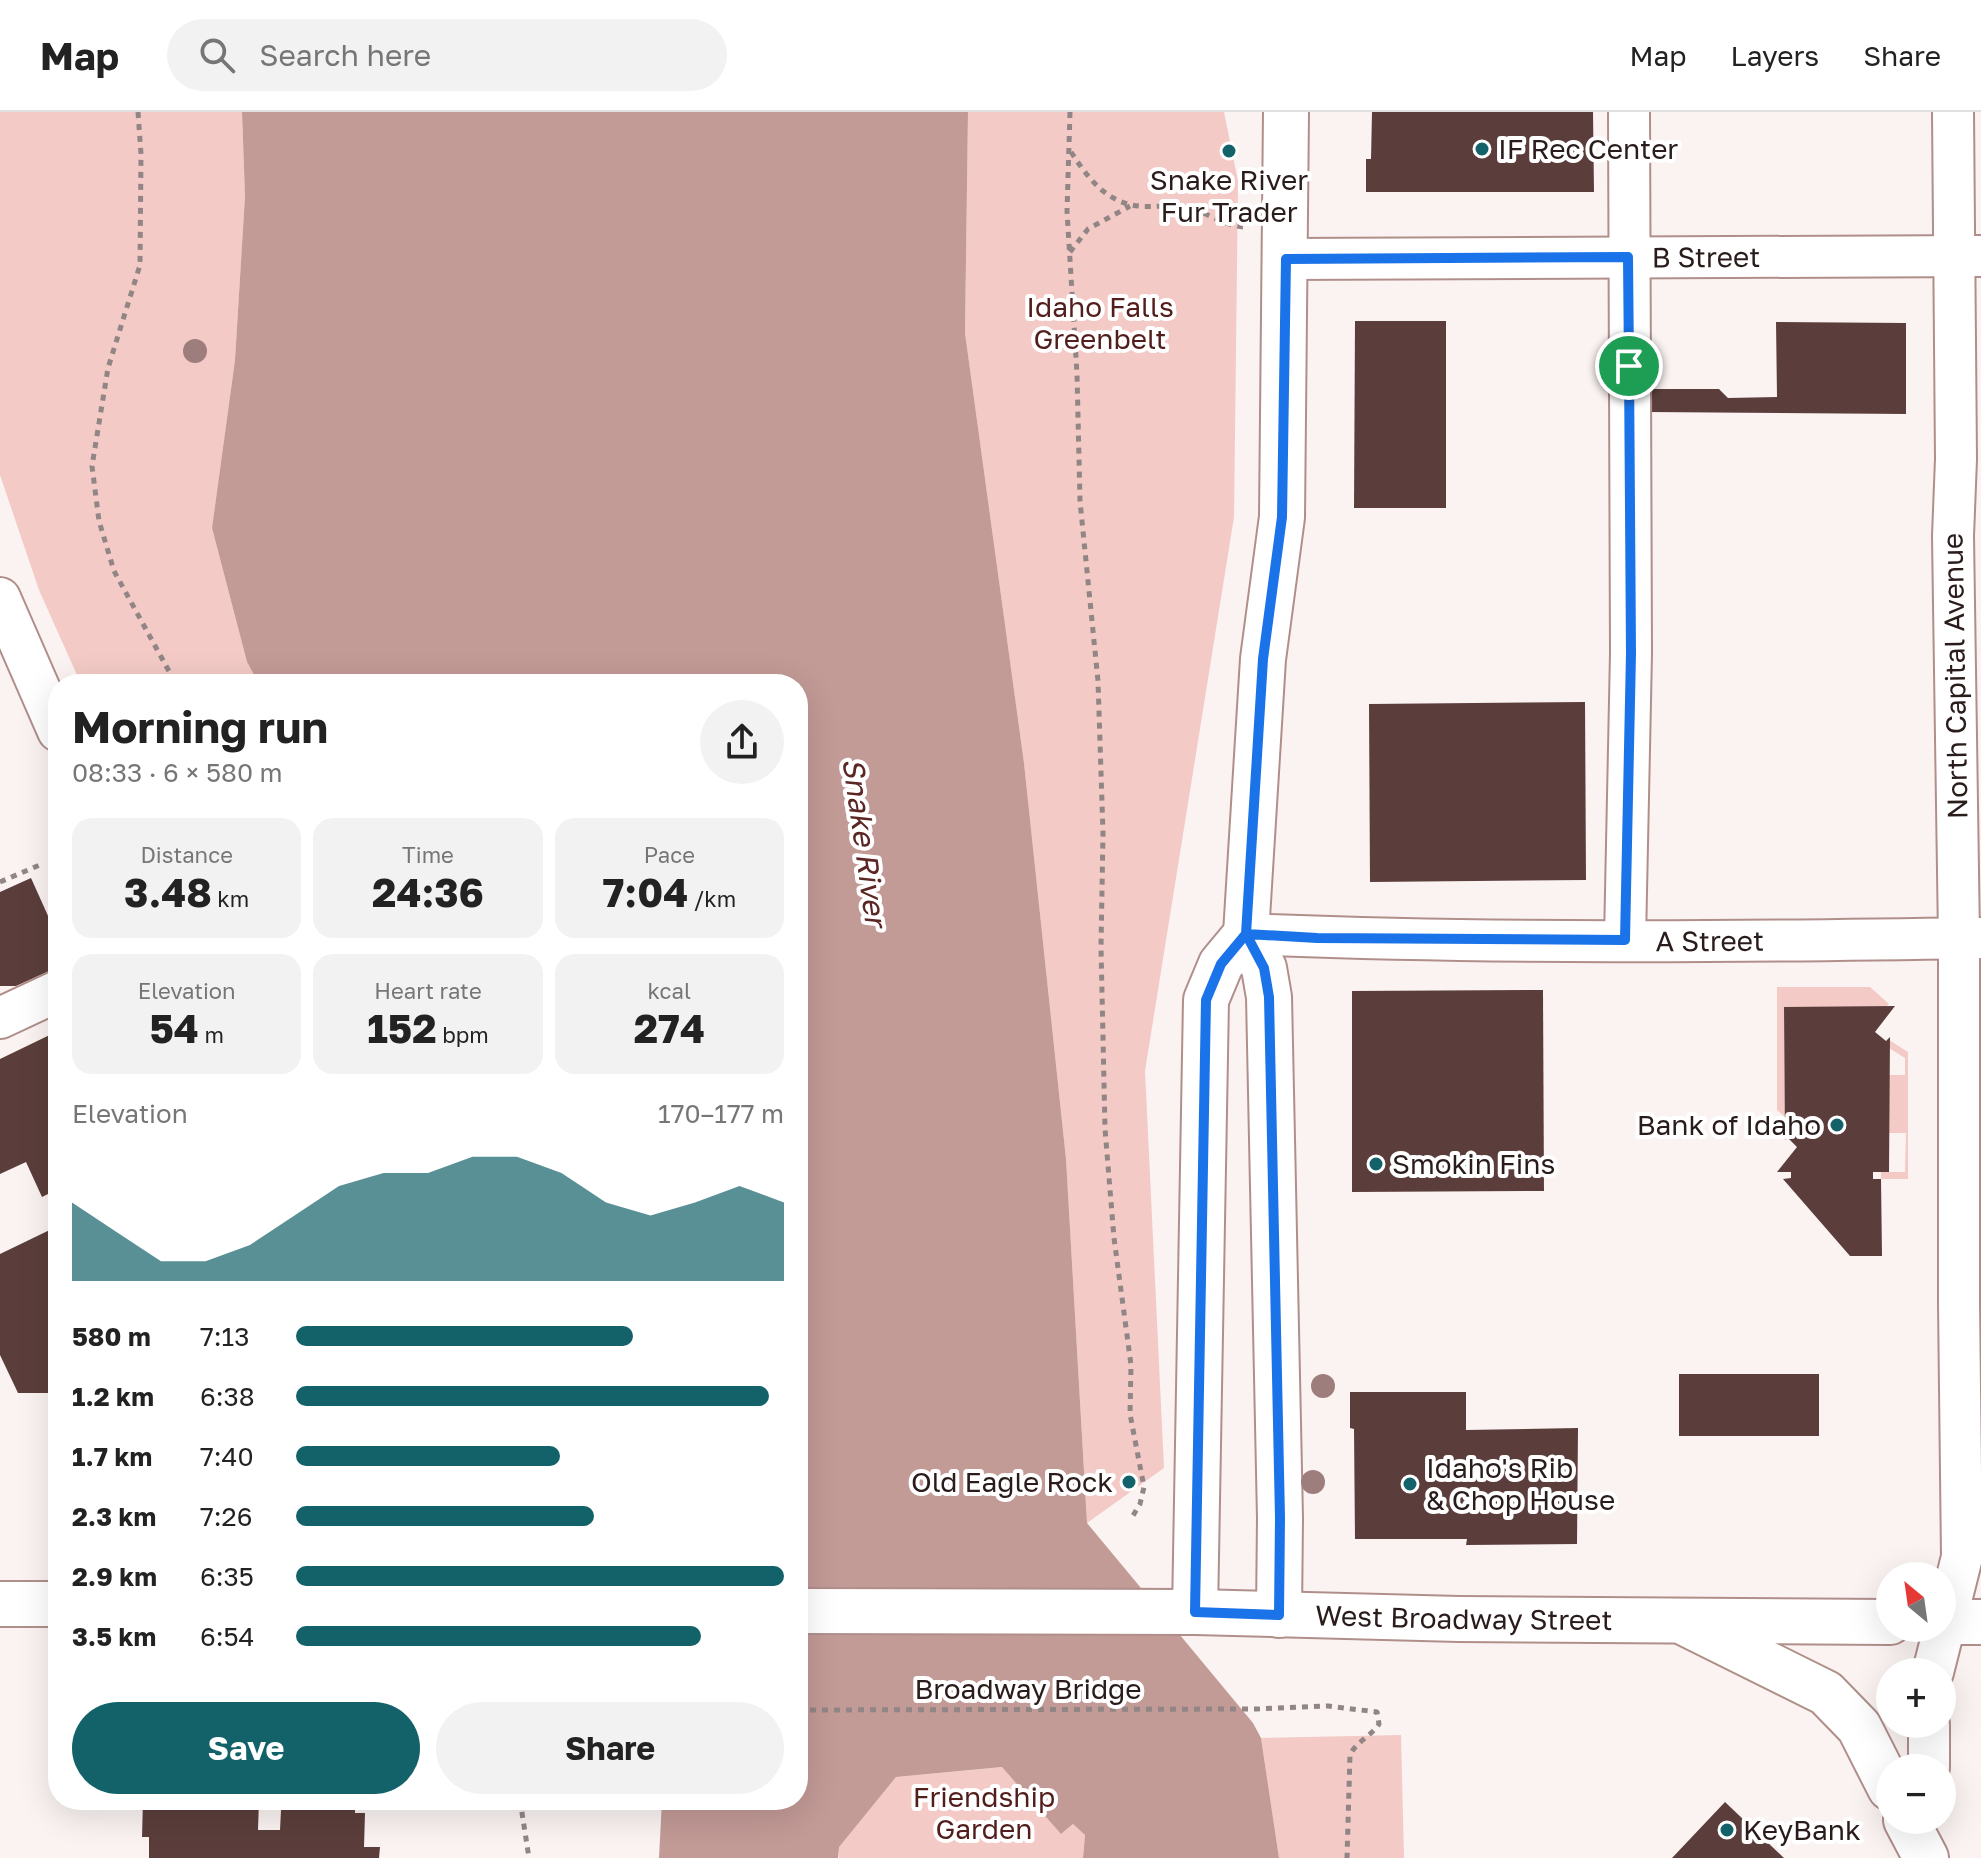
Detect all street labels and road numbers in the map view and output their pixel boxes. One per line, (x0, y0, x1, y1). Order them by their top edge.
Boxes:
street label: B Street (1652, 240, 1760, 273)
street label: North Capital Avenue (1936, 533, 1973, 819)
street label: A Street (1656, 924, 1764, 957)
street label: West Broadway Street (1315, 1598, 1613, 1636)
street label: Broadway Bridge (914, 1672, 1142, 1705)

